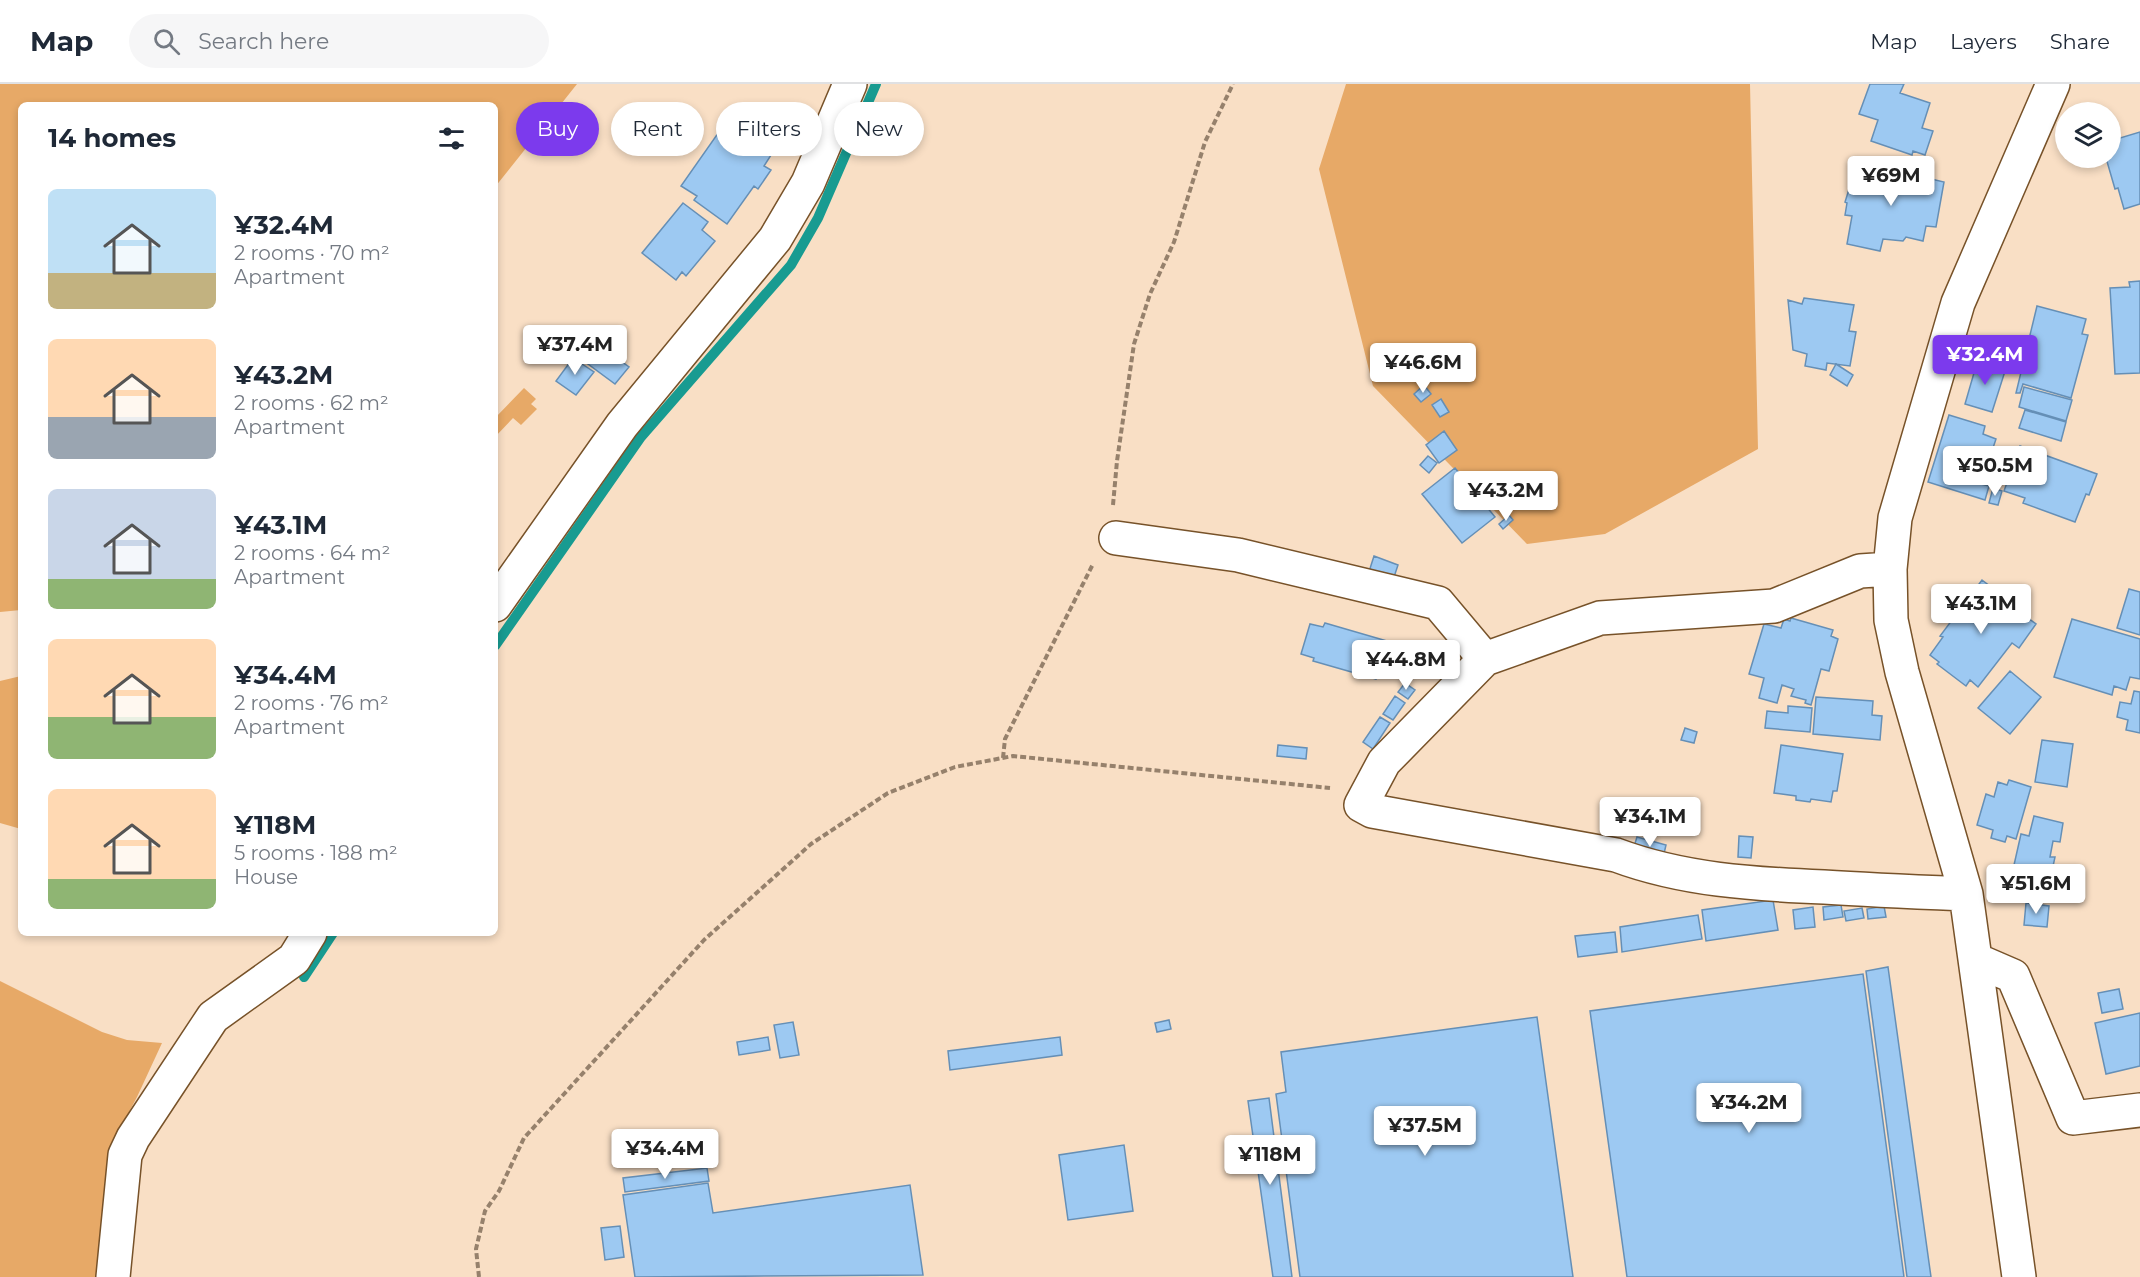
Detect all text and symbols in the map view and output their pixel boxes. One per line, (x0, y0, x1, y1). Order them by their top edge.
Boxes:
search box (129, 14, 549, 68)
text: Map (30, 24, 93, 58)
icon: search (150, 25, 183, 58)
text: Search here (198, 28, 329, 55)
text: Map (1870, 29, 1917, 54)
text: Layers (1950, 29, 2017, 54)
text: Share (2050, 29, 2110, 54)
chip: Buy (516, 102, 599, 156)
chip: Rent (611, 102, 704, 156)
chip: Filters (716, 102, 822, 156)
chip: New (834, 102, 924, 156)
map controls (2055, 102, 2121, 168)
button: layers (2055, 102, 2121, 168)
text: 14 homes (48, 122, 176, 154)
icon: filters (435, 122, 468, 155)
pin: ¥69M (1855, 156, 1927, 207)
text: ¥69M (1861, 163, 1921, 187)
text: ¥32.4M (234, 209, 334, 241)
icon: home (96, 213, 168, 285)
text: 2 rooms · 70 m² (234, 241, 390, 265)
text: Apartment (234, 265, 345, 289)
pin: ¥37.4M (526, 325, 624, 376)
text: ¥37.4M (537, 332, 613, 356)
pin: ¥32.4M (1936, 335, 2034, 386)
text: ¥32.4M (1947, 342, 2023, 366)
pin: ¥46.6M (1374, 343, 1472, 394)
text: ¥46.6M (1384, 350, 1462, 374)
text: ¥43.2M (234, 359, 333, 391)
icon: home (96, 363, 168, 435)
text: 2 rooms · 62 m² (234, 391, 389, 415)
text: Apartment (234, 415, 345, 439)
pin: ¥50.5M (1946, 446, 2044, 497)
text: ¥50.5M (1957, 453, 2033, 477)
pin: ¥43.2M (1457, 471, 1555, 522)
text: ¥43.2M (1468, 478, 1544, 502)
text: ¥43.1M (234, 509, 327, 541)
icon: home (96, 513, 168, 585)
text: 2 rooms · 64 m² (234, 541, 390, 565)
text: Apartment (234, 565, 345, 589)
pin: ¥43.1M (1932, 584, 2030, 635)
text: ¥43.1M (1945, 591, 2017, 615)
pin: ¥44.8M (1357, 640, 1455, 691)
text: ¥44.8M (1366, 647, 1446, 671)
text: ¥34.4M (234, 659, 337, 691)
icon: home (96, 663, 168, 735)
text: 2 rooms · 76 m² (234, 691, 389, 715)
text: Apartment (234, 715, 345, 739)
pin: ¥34.1M (1601, 797, 1699, 848)
text: ¥34.1M (1614, 804, 1686, 828)
text: ¥118M (234, 809, 316, 841)
icon: home (96, 813, 168, 885)
text: 5 rooms · 188 m² (234, 841, 398, 865)
pin: ¥51.6M (1987, 864, 2085, 915)
text: House (234, 865, 298, 889)
text: ¥51.6M (2000, 871, 2072, 895)
pin: ¥34.2M (1700, 1083, 1798, 1134)
text: ¥34.2M (1710, 1090, 1788, 1114)
pin: ¥37.5M (1376, 1106, 1474, 1157)
text: ¥37.5M (1388, 1113, 1462, 1137)
pin: ¥34.4M (616, 1129, 714, 1180)
pin: ¥118M (1228, 1135, 1312, 1186)
text: ¥34.4M (625, 1136, 705, 1160)
text: ¥118M (1238, 1142, 1302, 1166)

